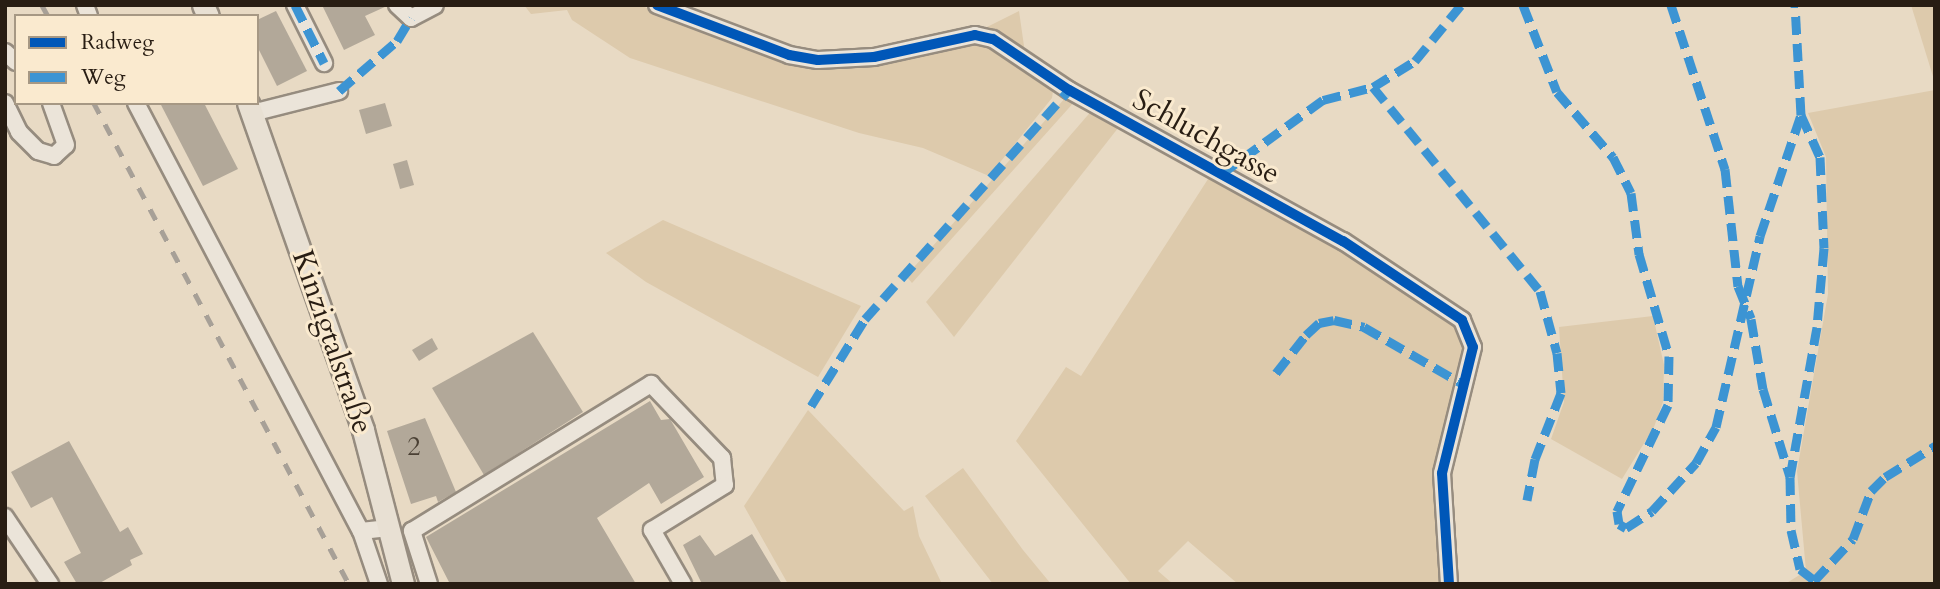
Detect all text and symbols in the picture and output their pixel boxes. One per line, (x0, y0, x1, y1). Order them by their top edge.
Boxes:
legend (14, 14, 259, 105)
text: Radweg (81, 28, 154, 57)
text: Weg (81, 63, 126, 92)
street label: Schluchgasse (1126, 82, 1286, 192)
street label: Kinzigtalstraße (284, 246, 380, 438)
house number: 2 (407, 431, 421, 463)

